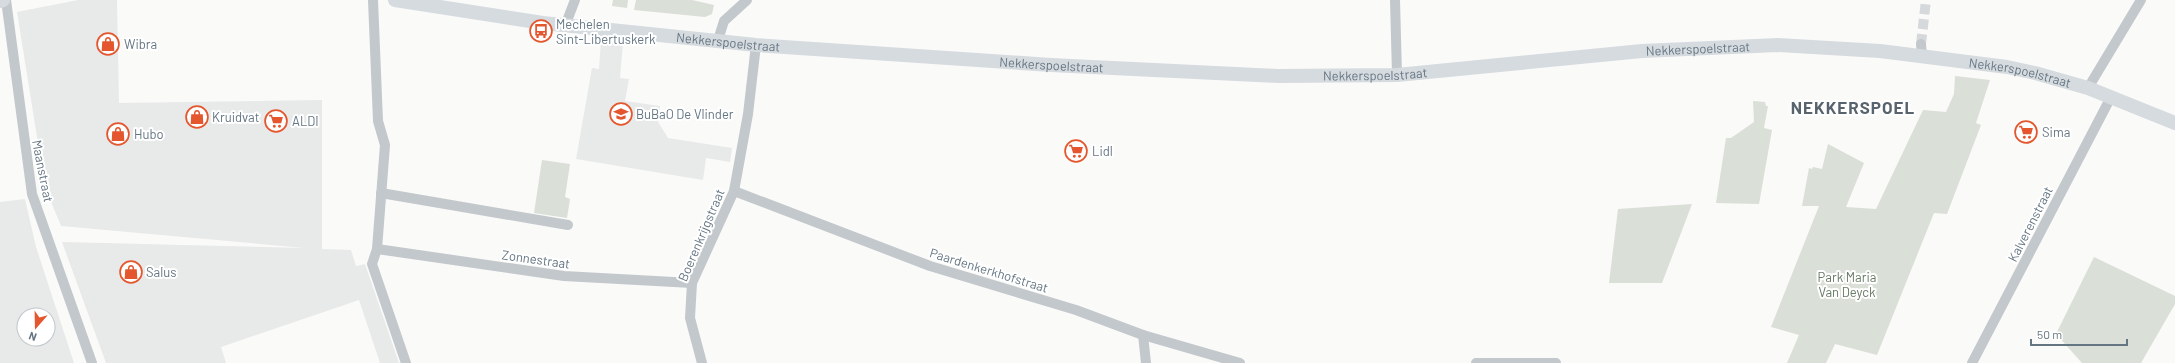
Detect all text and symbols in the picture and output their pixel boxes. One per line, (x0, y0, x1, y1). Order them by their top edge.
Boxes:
place label: Mechelen Sint-Libertuskerk (556, 16, 656, 47)
bus stop icon: Mechelen Sint-Libertuskerk (528, 18, 554, 44)
street label: Nekkerspoelstraat (676, 29, 781, 55)
shop icon: Wibra (95, 31, 121, 57)
place label: Wibra (124, 36, 157, 52)
street label: Nekkerspoelstraat (1645, 38, 1750, 59)
street label: Nekkerspoelstraat (999, 54, 1104, 76)
street label: Nekkerspoelstraat (1968, 54, 2073, 91)
street label: Nekkerspoelstraat (1323, 64, 1428, 84)
district label: NEKKERSPOEL (1791, 97, 1915, 117)
school or university icon: BuBaO De Vlinder (608, 101, 634, 127)
shop icon: Kruidvat (184, 104, 210, 130)
place label: BuBaO De Vlinder (636, 106, 734, 122)
supermarket icon: ALDI (263, 108, 289, 134)
place label: Kruidvat (212, 109, 259, 125)
place label: ALDI (292, 113, 319, 129)
supermarket icon: Sima (2013, 119, 2039, 145)
shop icon: Hubo (105, 121, 131, 147)
place label: Sima (2042, 124, 2070, 140)
place label: Hubo (134, 126, 164, 142)
street label: Maanstraat (29, 138, 57, 204)
supermarket icon: Lidl (1063, 138, 1089, 164)
place label: Lidl (1092, 143, 1113, 159)
street label: Kalverenstraat (2004, 184, 2056, 264)
street label: Boerenkrijgstraat (674, 186, 728, 284)
street label: Paardenkerkhofstraat (928, 244, 1050, 296)
street label: Zonnestraat (501, 246, 571, 272)
shop icon: Salus (118, 259, 144, 285)
place label: Salus (146, 264, 176, 280)
park label: Park Maria Van Deyck (1818, 269, 1876, 300)
north arrow (16, 307, 56, 347)
scale bar (2031, 321, 2127, 347)
text: 50 m (2037, 327, 2062, 341)
text: N (27, 330, 38, 344)

